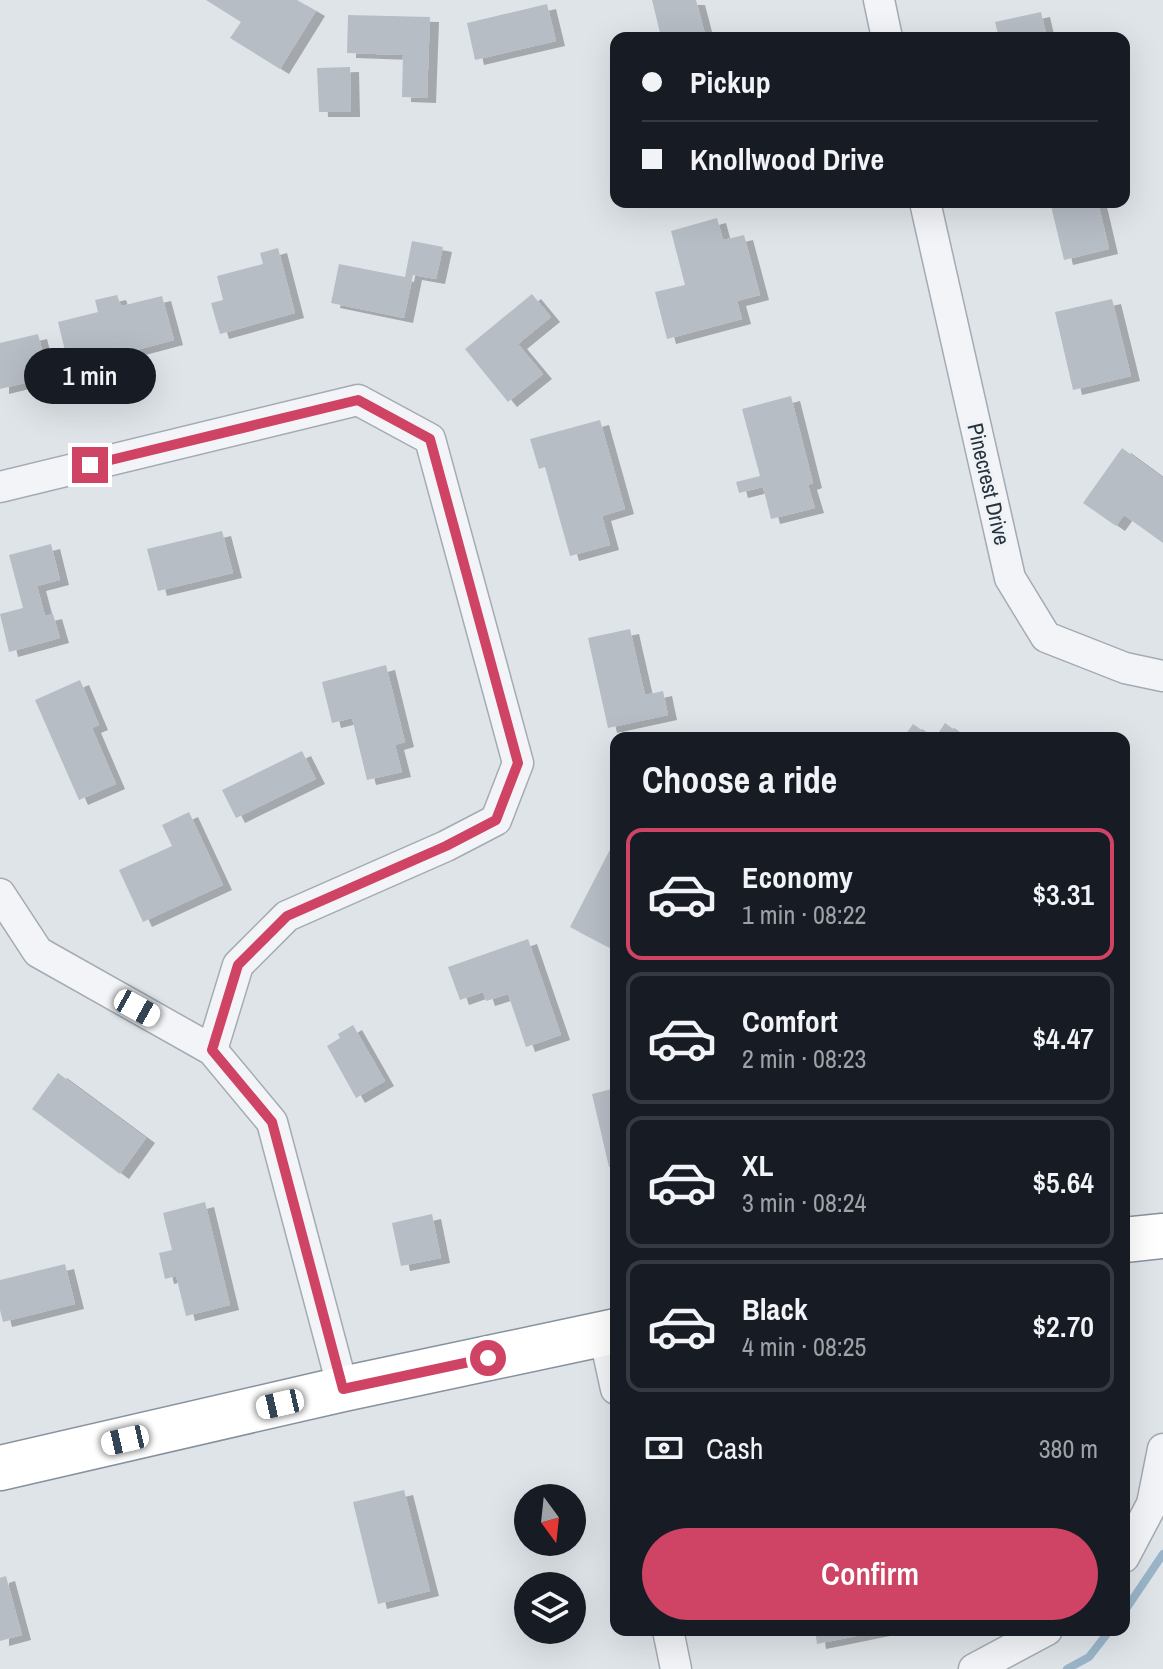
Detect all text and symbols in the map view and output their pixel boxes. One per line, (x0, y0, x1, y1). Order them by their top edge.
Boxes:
text: Pickup (690, 62, 771, 102)
text: Knollwood Drive (690, 139, 884, 179)
callout: 1 min (24, 349, 156, 405)
text: 1 min (63, 358, 117, 393)
street label: Pinecrest Drive (960, 420, 1018, 548)
route end (72, 447, 108, 483)
text: Choose a ride (642, 756, 837, 804)
text: Economy (742, 857, 853, 897)
icon: car (646, 858, 718, 930)
text: $3.31 (1032, 874, 1094, 914)
text: 1 min · 08:22 (742, 897, 866, 932)
car (110, 986, 164, 1030)
text: Comfort (742, 1001, 838, 1041)
icon: car (646, 1002, 718, 1074)
text: $4.47 (1032, 1018, 1094, 1058)
text: 2 min · 08:23 (742, 1041, 866, 1076)
text: XL (742, 1145, 773, 1185)
icon: car (646, 1146, 718, 1218)
text: $5.64 (1032, 1162, 1094, 1202)
text: 3 min · 08:24 (742, 1185, 866, 1220)
text: Black (742, 1289, 808, 1329)
icon: car (646, 1290, 718, 1362)
text: $2.70 (1032, 1306, 1094, 1346)
text: 4 min · 08:25 (742, 1329, 866, 1364)
route start (470, 1340, 506, 1376)
car (254, 1387, 306, 1421)
car (99, 1423, 151, 1457)
icon: cash (642, 1426, 686, 1470)
text: Cash (706, 1428, 763, 1468)
text: 380 m (1039, 1431, 1098, 1466)
north arrow (514, 1484, 586, 1556)
map controls (514, 1484, 586, 1644)
button: Confirm (642, 1528, 1098, 1620)
button: layers (514, 1572, 586, 1644)

